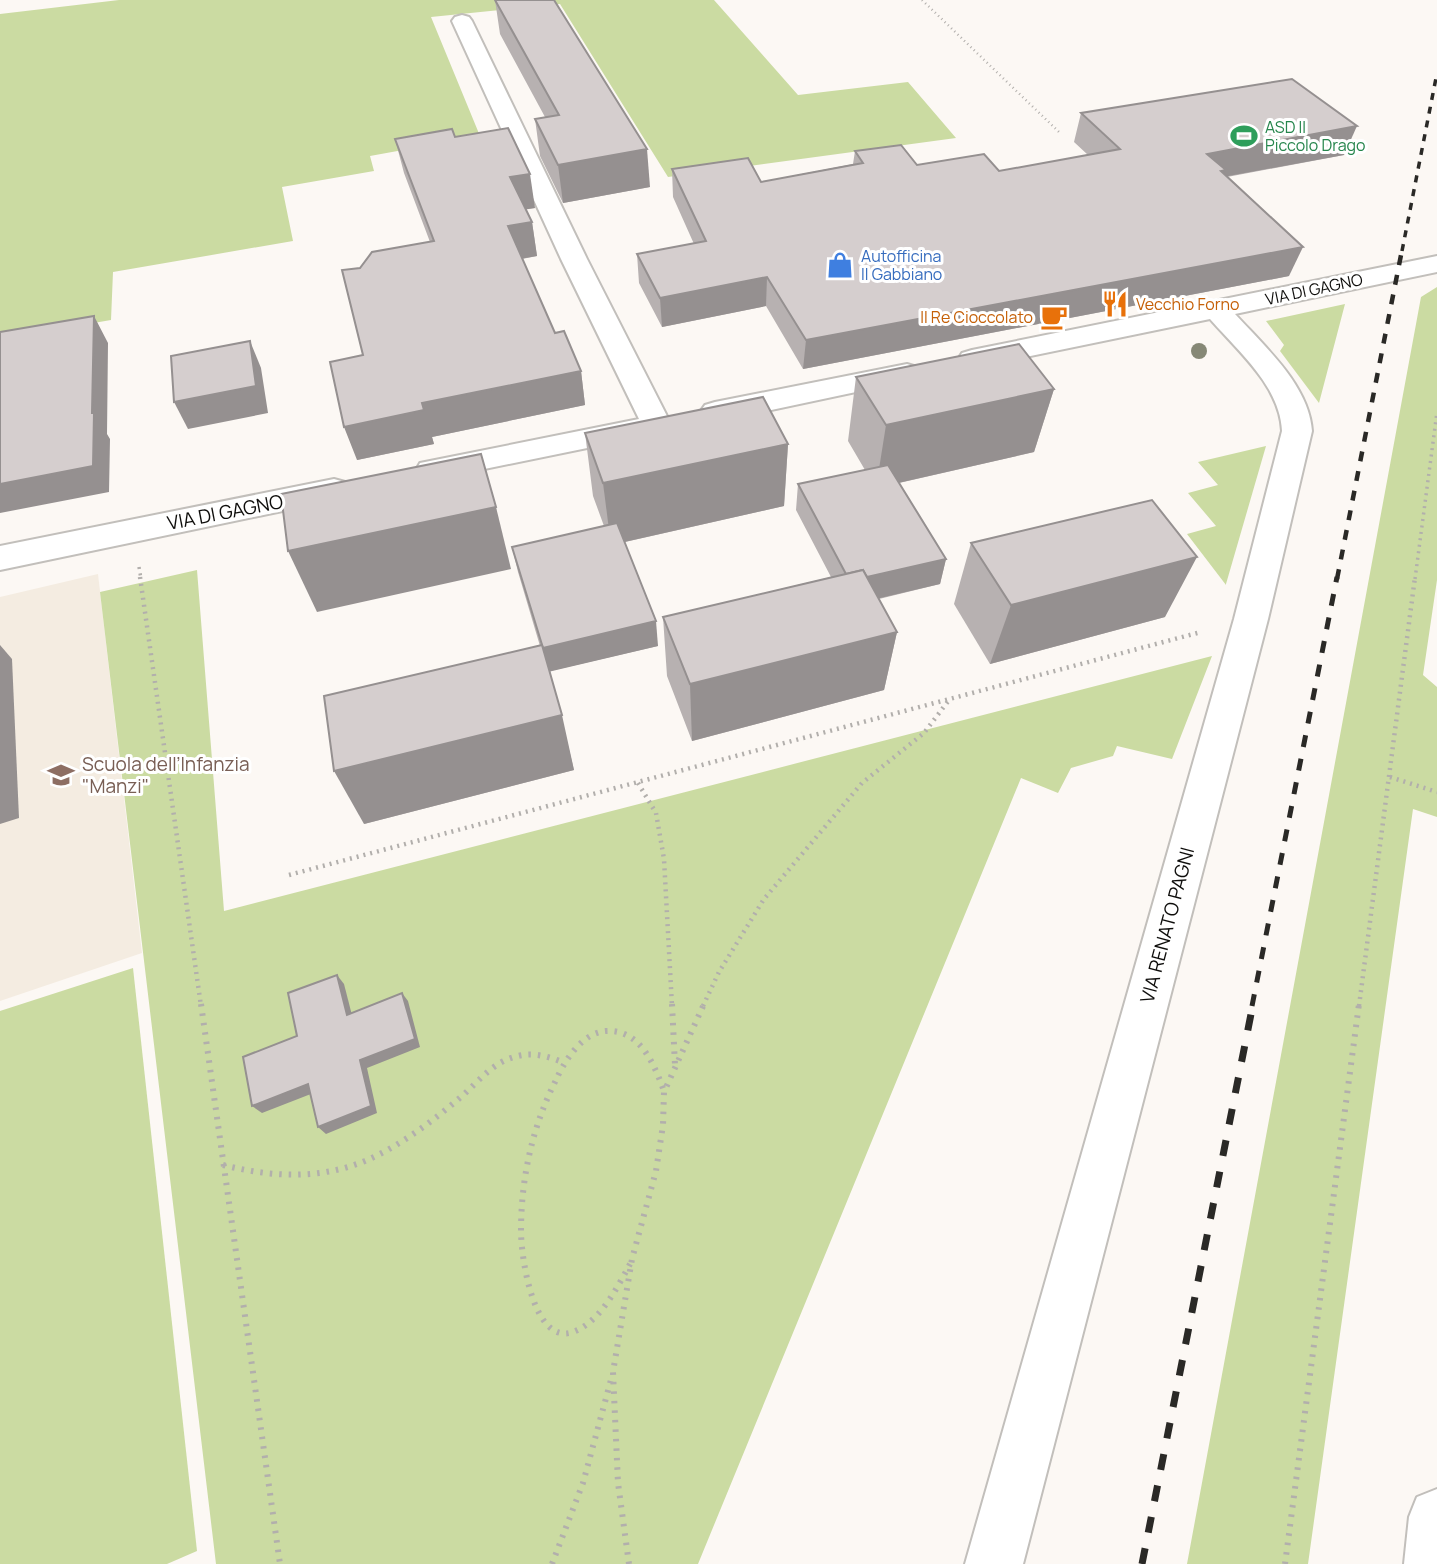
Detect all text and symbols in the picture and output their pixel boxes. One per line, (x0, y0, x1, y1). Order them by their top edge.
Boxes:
place label: ASD Il Piccolo Drago (1265, 116, 1366, 156)
sports icon: ASD Il Piccolo Drago (1229, 121, 1259, 151)
place label: Autofficina Il Gabbiano (861, 245, 942, 285)
shop icon: Autofficina Il Gabbiano (825, 250, 855, 280)
street label: VIA DI GAGNO (1263, 268, 1365, 310)
restaurant icon: Vecchio Forno (1100, 289, 1130, 319)
place label: Vecchio Forno (1136, 293, 1239, 315)
cafe icon: Il Re Cioccolato (1039, 302, 1069, 332)
place label: Il Re Cioccolato (920, 306, 1033, 328)
street label: VIA DI GAGNO (165, 488, 285, 536)
place label: Scuola dell’Infanzia "Manzi" (82, 751, 250, 799)
school or university icon: Scuola dell’Infanzia "Manzi" (46, 760, 76, 790)
street label: VIA RENATO PAGNI (1134, 844, 1200, 1006)

